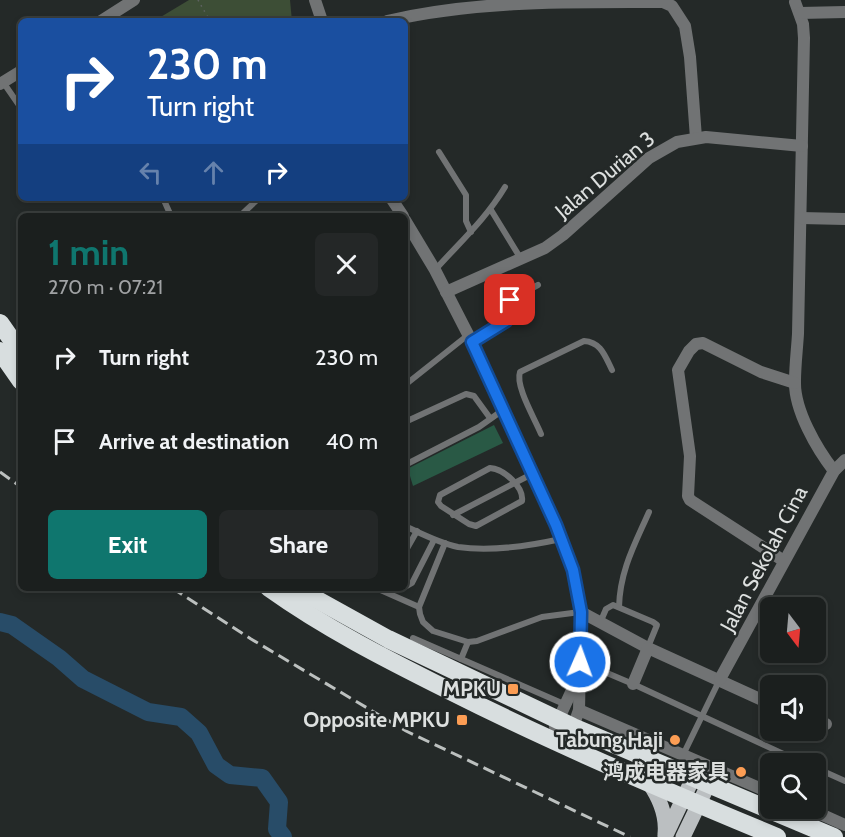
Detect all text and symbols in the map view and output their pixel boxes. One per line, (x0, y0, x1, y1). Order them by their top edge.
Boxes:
text: 230 m (147, 38, 267, 90)
icon: right (48, 42, 126, 120)
text: Turn right (147, 90, 254, 123)
street label: Jalan Durian 3 (549, 126, 659, 224)
icon: left (134, 156, 167, 189)
icon: ahead (197, 156, 230, 189)
icon: right (260, 156, 293, 189)
text: 1 min (48, 230, 129, 274)
button: close (315, 233, 378, 296)
pin (484, 274, 535, 325)
text: 270 m · 07:21 (48, 275, 163, 299)
icon: arrive (493, 283, 526, 316)
icon: right (48, 341, 81, 374)
text: Turn right (99, 344, 189, 371)
text: 230 m (315, 344, 378, 371)
icon: arrive (48, 425, 81, 458)
text: Arrive at destination (99, 428, 289, 455)
text: 40 m (326, 428, 378, 455)
street label: Jalan Sekolah Cina (714, 482, 812, 637)
button: Exit (48, 510, 207, 579)
button: Share (219, 510, 378, 579)
north arrow (760, 597, 826, 663)
map controls (760, 597, 826, 819)
position arrow (548, 630, 612, 694)
button: sound (760, 675, 826, 741)
place label: MPKU (443, 676, 501, 701)
marker: MPKU (506, 682, 520, 696)
place label: Opposite MPKU (303, 707, 450, 732)
marker: Opposite MPKU (455, 713, 469, 727)
place label: Tabung Haji (556, 727, 663, 752)
marker: Tabung Haji (668, 733, 682, 747)
button: search (760, 753, 826, 819)
place label: 鸿成电器家具 (603, 759, 729, 784)
marker: 鸿成电器家具 (734, 765, 748, 779)

